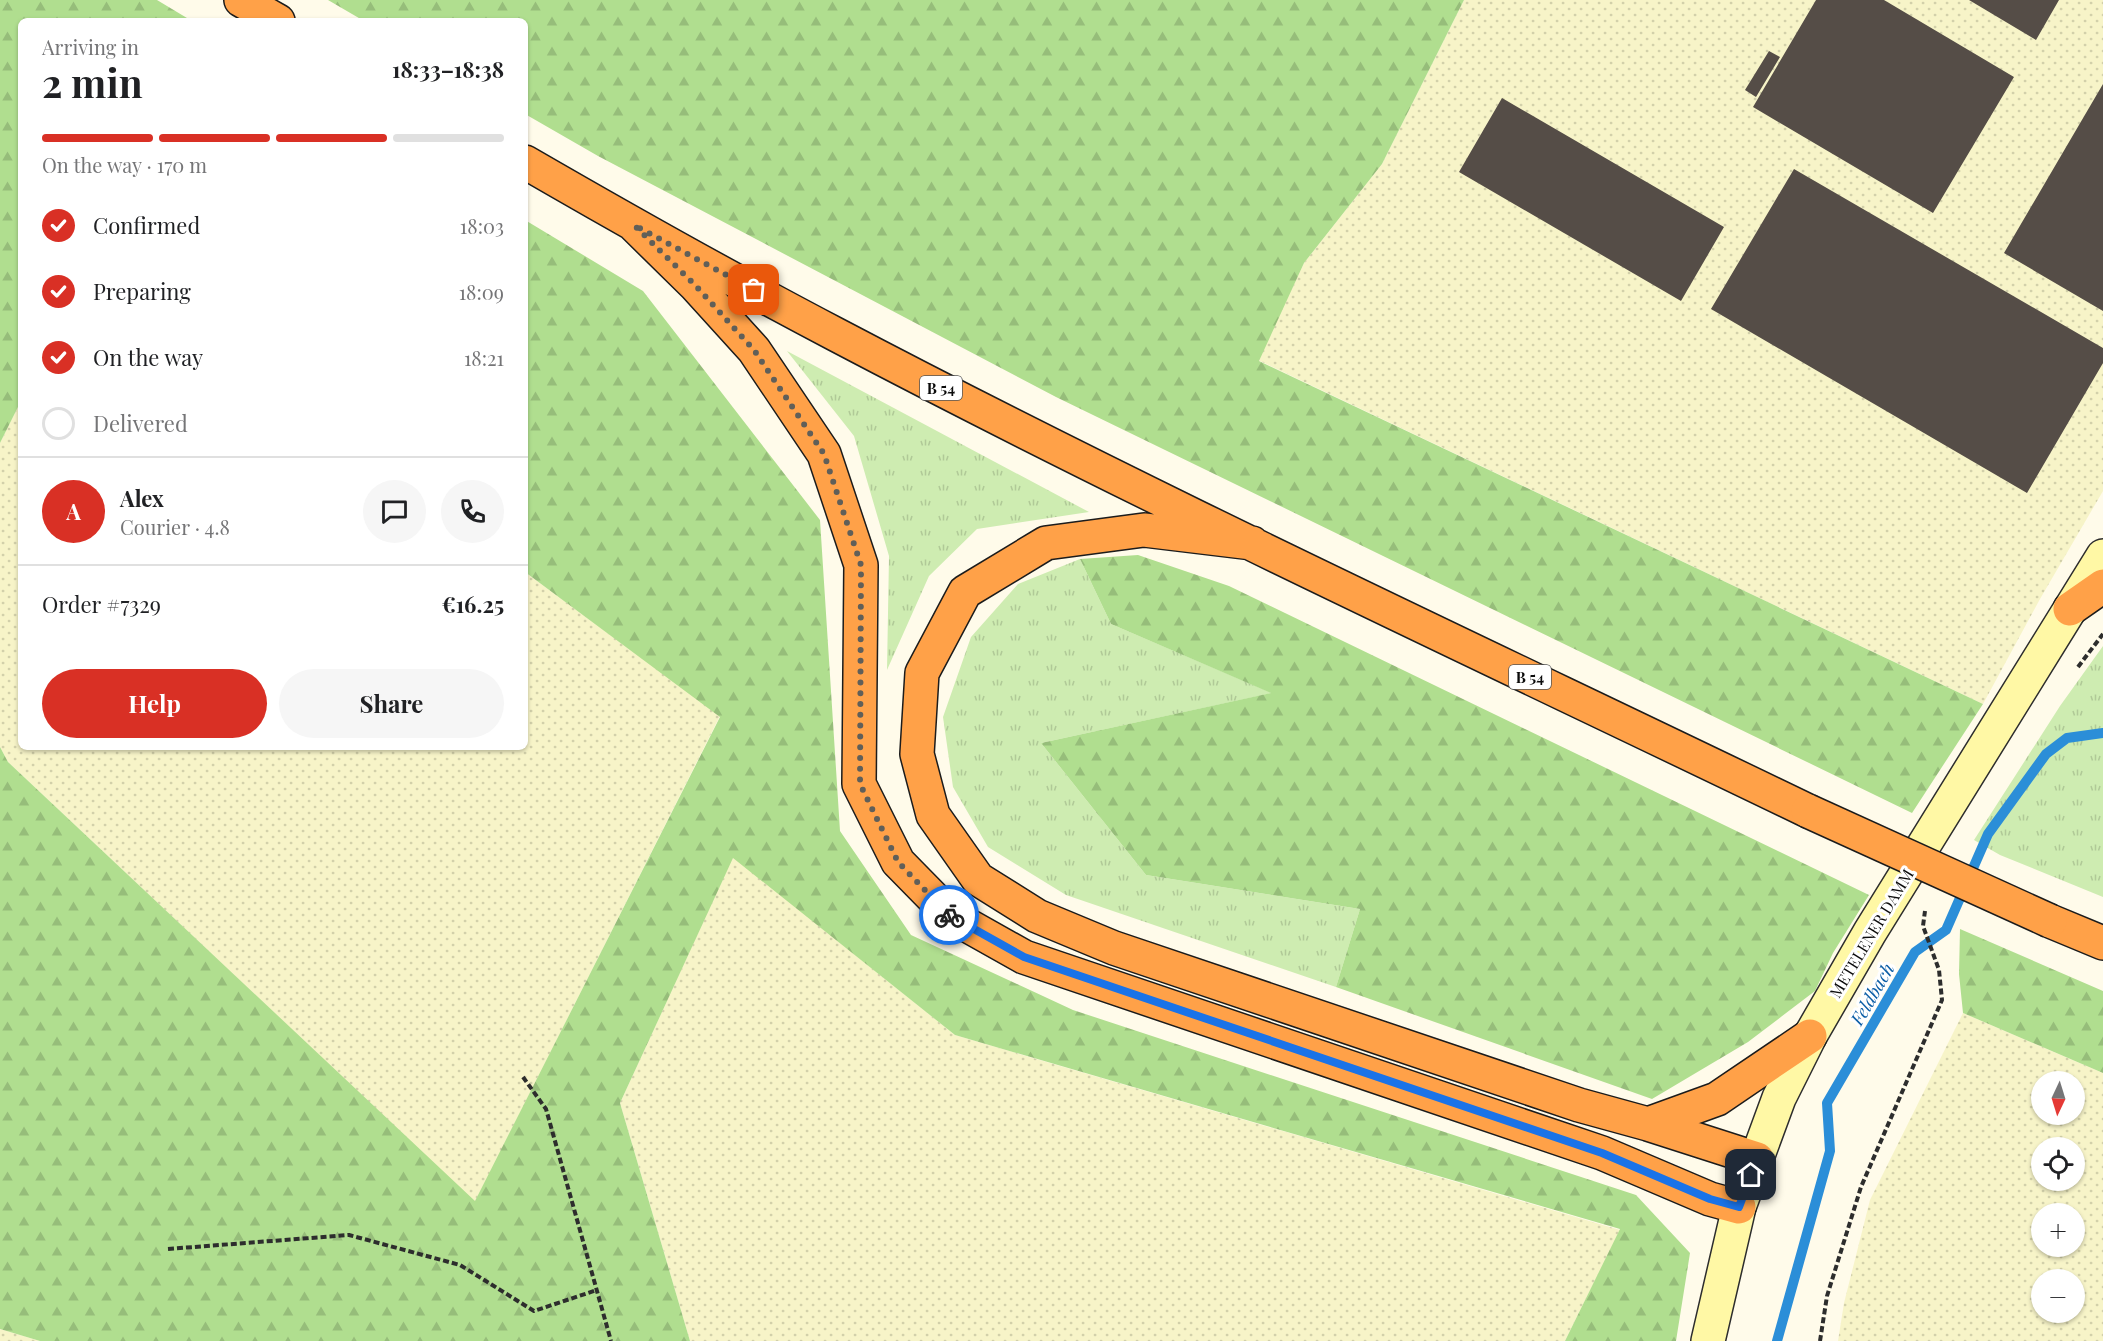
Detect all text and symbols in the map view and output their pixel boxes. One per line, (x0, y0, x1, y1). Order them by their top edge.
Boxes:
text: Arriving in (42, 33, 139, 60)
text: 18:33–18:38 (392, 54, 504, 84)
text: 2 min (42, 56, 143, 108)
text: On the way · 170 m (42, 151, 207, 178)
icon: check (42, 209, 75, 242)
text: Confirmed (93, 210, 200, 240)
text: 18:03 (460, 212, 504, 239)
pin (728, 264, 779, 315)
icon: bag (737, 273, 770, 306)
icon: check (42, 275, 75, 308)
text: Preparing (93, 276, 191, 306)
text: 18:09 (459, 278, 504, 305)
icon: check (42, 341, 75, 374)
text: On the way (93, 342, 203, 372)
text: 18:21 (464, 344, 504, 371)
road number: B 54 (920, 376, 962, 400)
text: Delivered (93, 408, 188, 438)
button: chat (363, 480, 426, 543)
button: phone (441, 480, 504, 543)
text: Alex (120, 483, 164, 513)
text: A (66, 496, 81, 526)
text: Courier · 4.8 (120, 513, 230, 540)
text: Order #7329 (42, 589, 161, 619)
text: €16.25 (442, 589, 504, 619)
road number: B 54 (1509, 665, 1551, 689)
button: Help (42, 669, 267, 738)
button: Share (279, 669, 504, 738)
street label: METELENER DAMM (1824, 865, 1918, 1001)
courier (919, 885, 979, 945)
icon: bike (933, 899, 966, 932)
water label: Feldbach (1844, 959, 1899, 1030)
north arrow (2031, 1071, 2085, 1125)
map controls (2031, 1071, 2085, 1323)
button: locate (2031, 1137, 2085, 1191)
pin (1725, 1149, 1776, 1200)
icon: home (1734, 1158, 1767, 1191)
button: + (2031, 1203, 2085, 1257)
button: − (2031, 1269, 2085, 1323)

